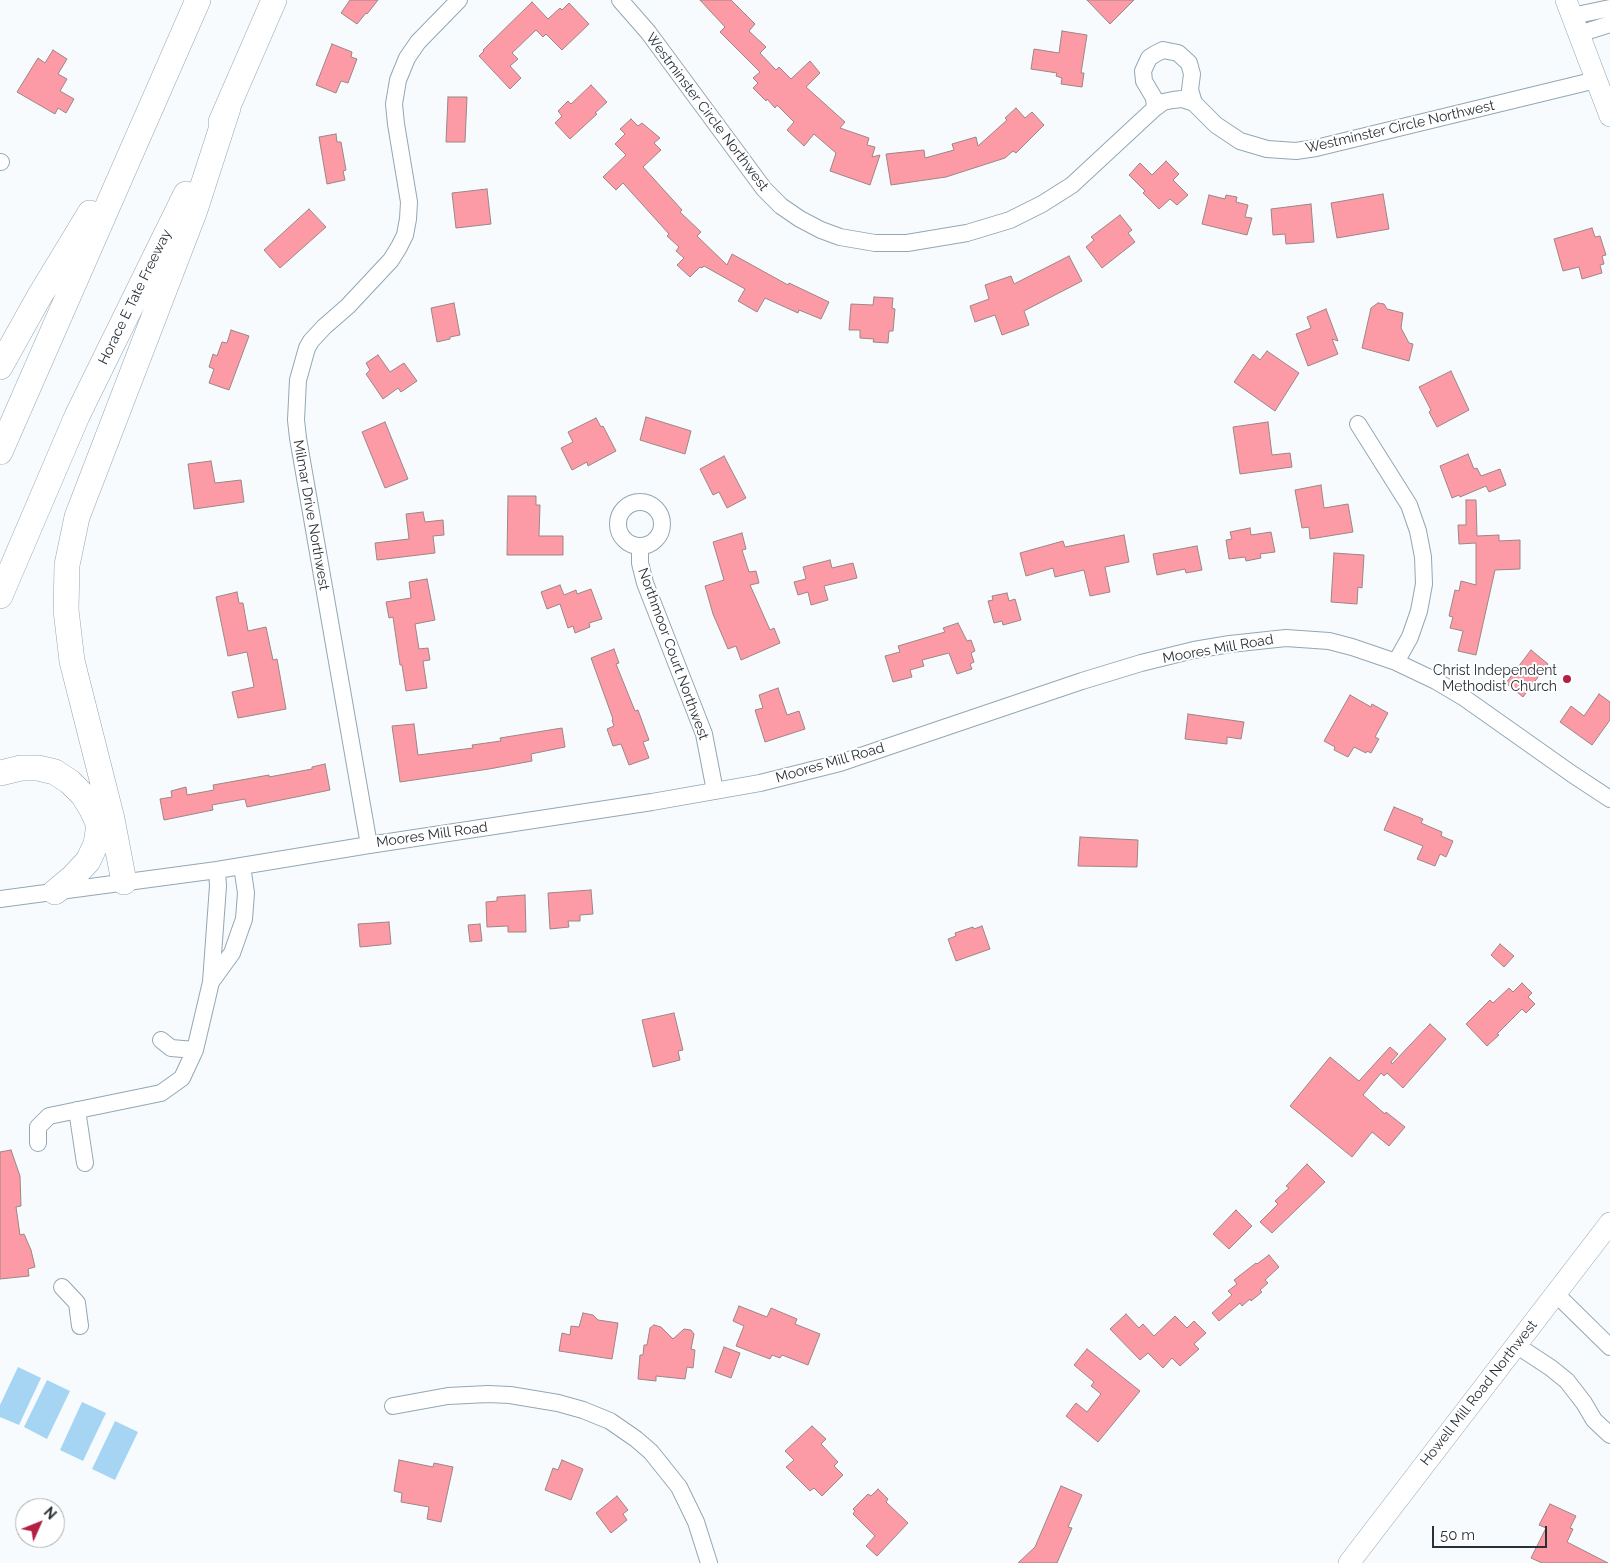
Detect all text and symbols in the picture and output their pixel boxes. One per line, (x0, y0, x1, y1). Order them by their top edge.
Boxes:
street label: Westminster Circle Northwest (642, 30, 772, 194)
street label: Westminster Circle Northwest (1304, 97, 1496, 157)
street label: Horace E Tate Freeway (95, 227, 175, 367)
street label: Milmar Drive Northwest (289, 438, 333, 592)
street label: Northmoor Court Northwest (634, 566, 712, 742)
street label: Moores Mill Road (1161, 631, 1275, 667)
place label: Christ Independent Methodist Church (1433, 663, 1557, 696)
marker: Christ Independent Methodist Church (1561, 673, 1573, 685)
street label: Moores Mill Road (774, 739, 886, 787)
street label: Moores Mill Road (375, 819, 489, 851)
street label: Howell Mill Road Northwest (1417, 1317, 1541, 1469)
north arrow (15, 1498, 65, 1548)
text: N (41, 1504, 60, 1523)
scale bar (1435, 1516, 1550, 1548)
text: 50 m (1440, 1526, 1475, 1544)

